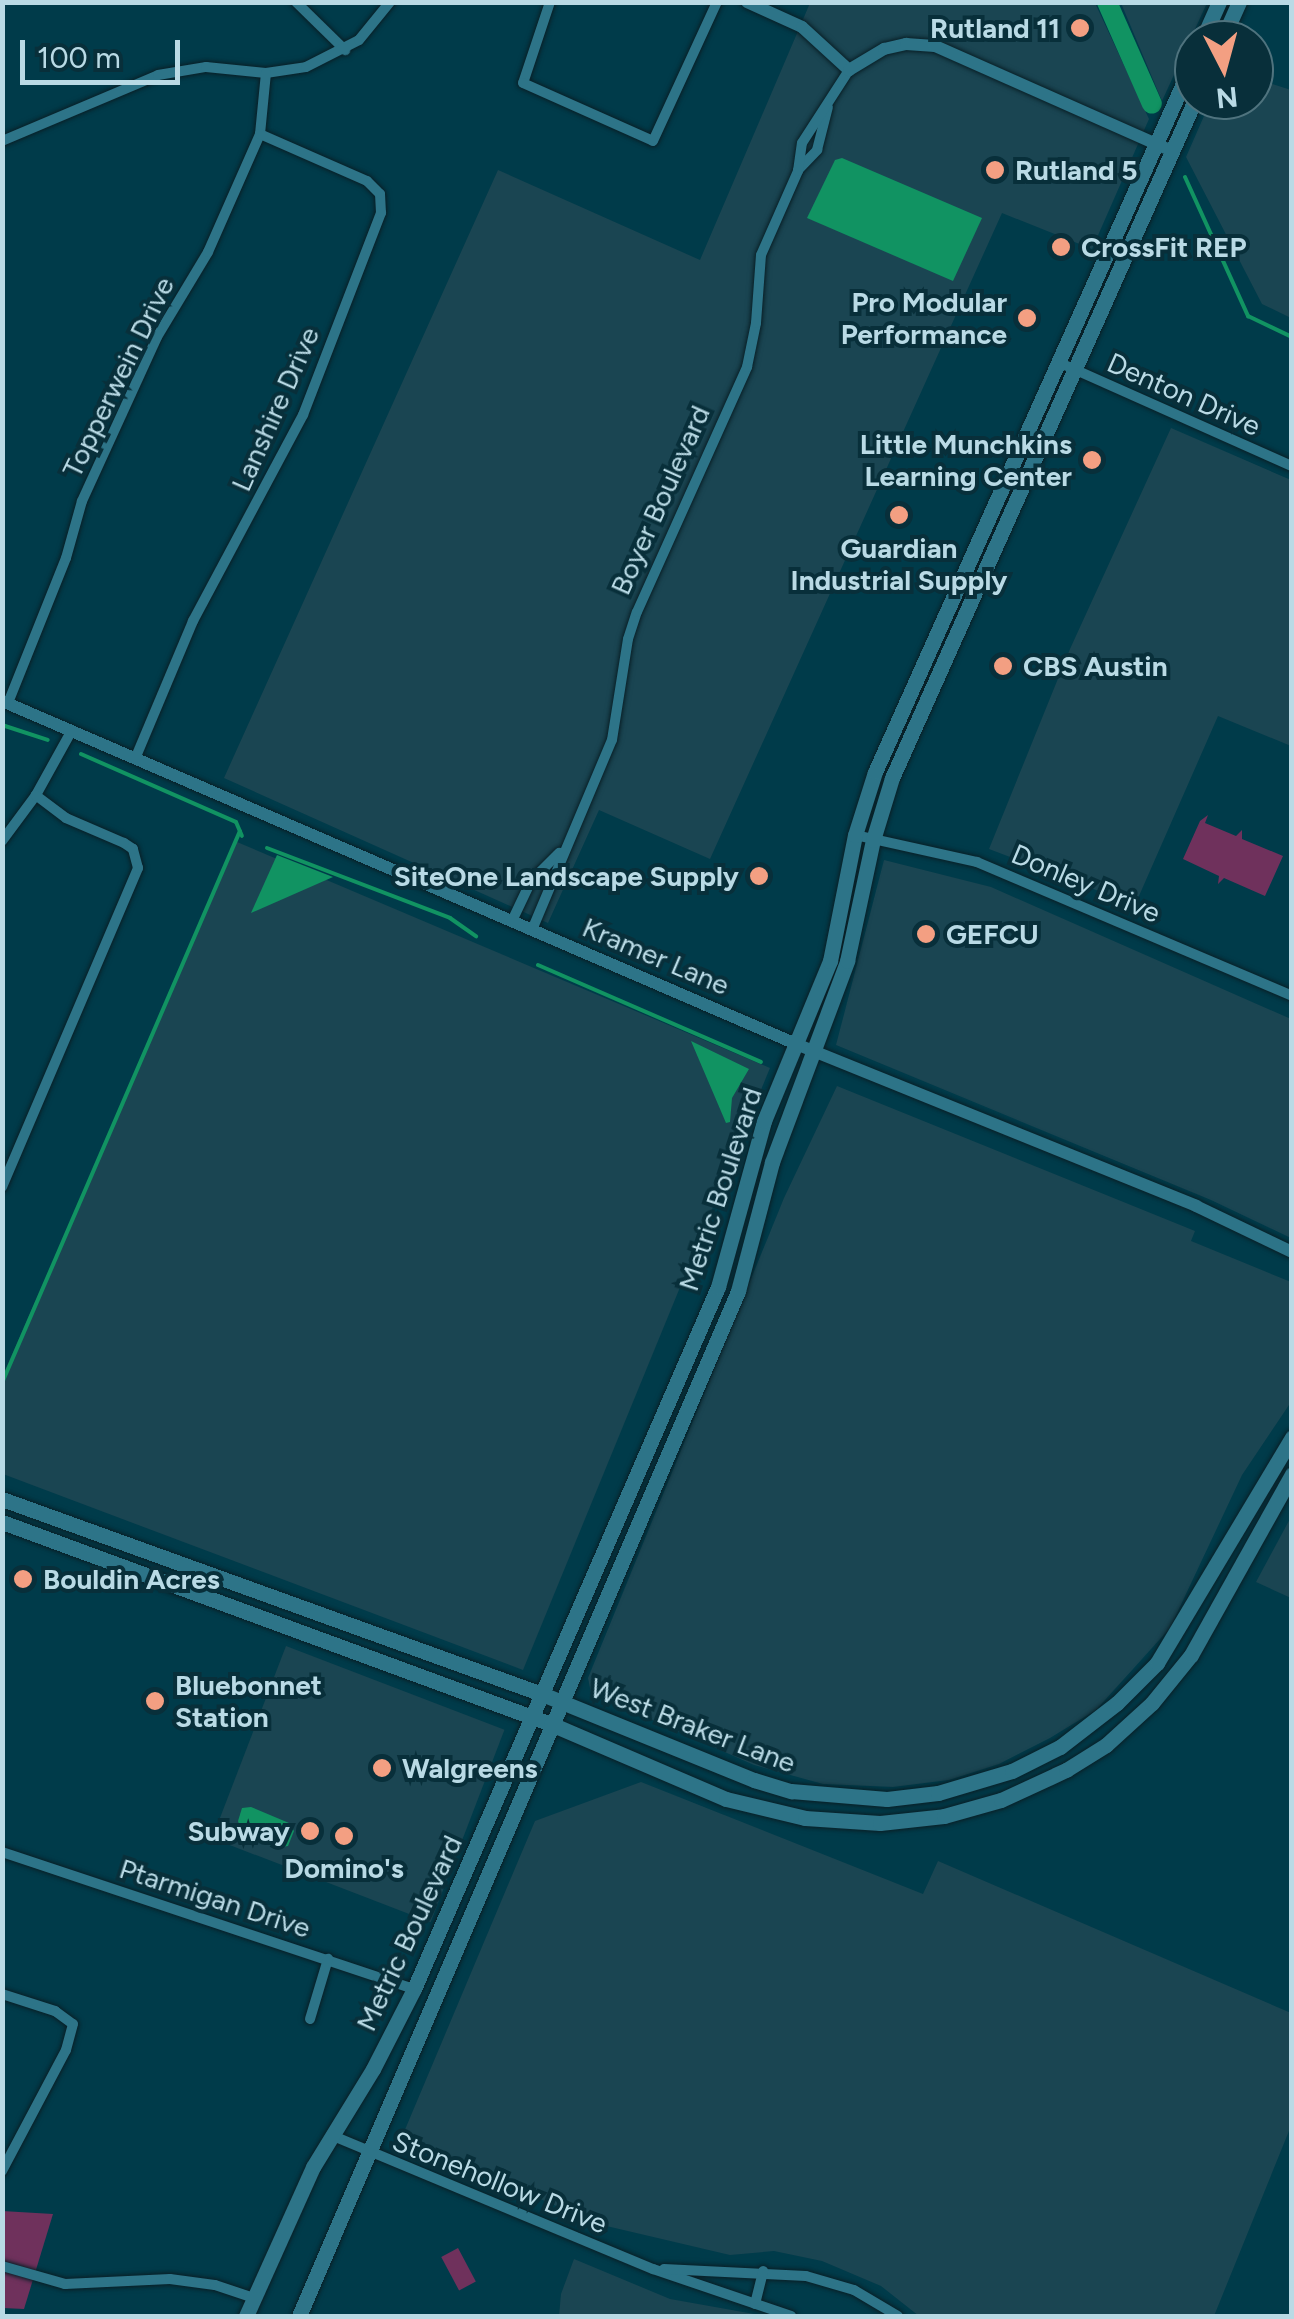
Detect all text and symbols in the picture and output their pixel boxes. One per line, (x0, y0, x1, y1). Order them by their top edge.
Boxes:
place label: Rutland 11 (930, 11, 1060, 45)
marker: Rutland 11 (1069, 17, 1091, 39)
scale bar (25, 20, 185, 82)
north arrow (1174, 20, 1274, 120)
text: 100 m (37, 39, 121, 76)
text: N (1214, 80, 1239, 116)
place label: Rutland 5 (1015, 153, 1138, 187)
marker: Rutland 5 (984, 159, 1006, 181)
place label: CrossFit REP (1081, 230, 1246, 264)
marker: CrossFit REP (1050, 236, 1072, 258)
street label: Topperwein Drive (55, 271, 181, 483)
place label: Pro Modular Performance (841, 285, 1007, 351)
marker: Pro Modular Performance (1016, 307, 1038, 329)
street label: Lanshire Drive (224, 322, 326, 496)
street label: Denton Drive (1102, 345, 1266, 443)
street label: Boyer Boulevard (603, 400, 717, 600)
place label: Little Munchkins Learning Center (860, 427, 1072, 493)
marker: Little Munchkins Learning Center (1081, 449, 1103, 471)
marker: Guardian Industrial Supply (888, 504, 910, 526)
place label: Guardian Industrial Supply (791, 531, 1007, 597)
place label: CBS Austin (1023, 649, 1168, 683)
marker: CBS Austin (992, 655, 1014, 677)
street label: Donley Drive (1006, 837, 1166, 929)
place label: SiteOne Landscape Supply (394, 859, 739, 893)
marker: SiteOne Landscape Supply (748, 865, 770, 887)
street label: Kramer Lane (578, 910, 734, 1002)
place label: GEFCU (946, 917, 1039, 951)
marker: GEFCU (915, 923, 937, 945)
street label: Metric Boulevard (671, 1083, 769, 1295)
place label: Bouldin Acres (43, 1562, 220, 1596)
marker: Bouldin Acres (12, 1568, 34, 1590)
place label: Bluebonnet Station (175, 1668, 322, 1734)
street label: West Braker Lane (586, 1670, 800, 1780)
marker: Bluebonnet Station (144, 1690, 166, 1712)
place label: Walgreens (402, 1751, 538, 1785)
marker: Walgreens (371, 1757, 393, 1779)
place label: Subway (187, 1814, 290, 1848)
marker: Subway (299, 1820, 321, 1842)
marker: Domino's (333, 1825, 355, 1847)
street label: Metric Boulevard (349, 1830, 469, 2036)
street label: Ptarmigan Drive (115, 1851, 315, 1945)
place label: Domino's (284, 1851, 404, 1885)
street label: Stonehollow Drive (388, 2124, 612, 2240)

